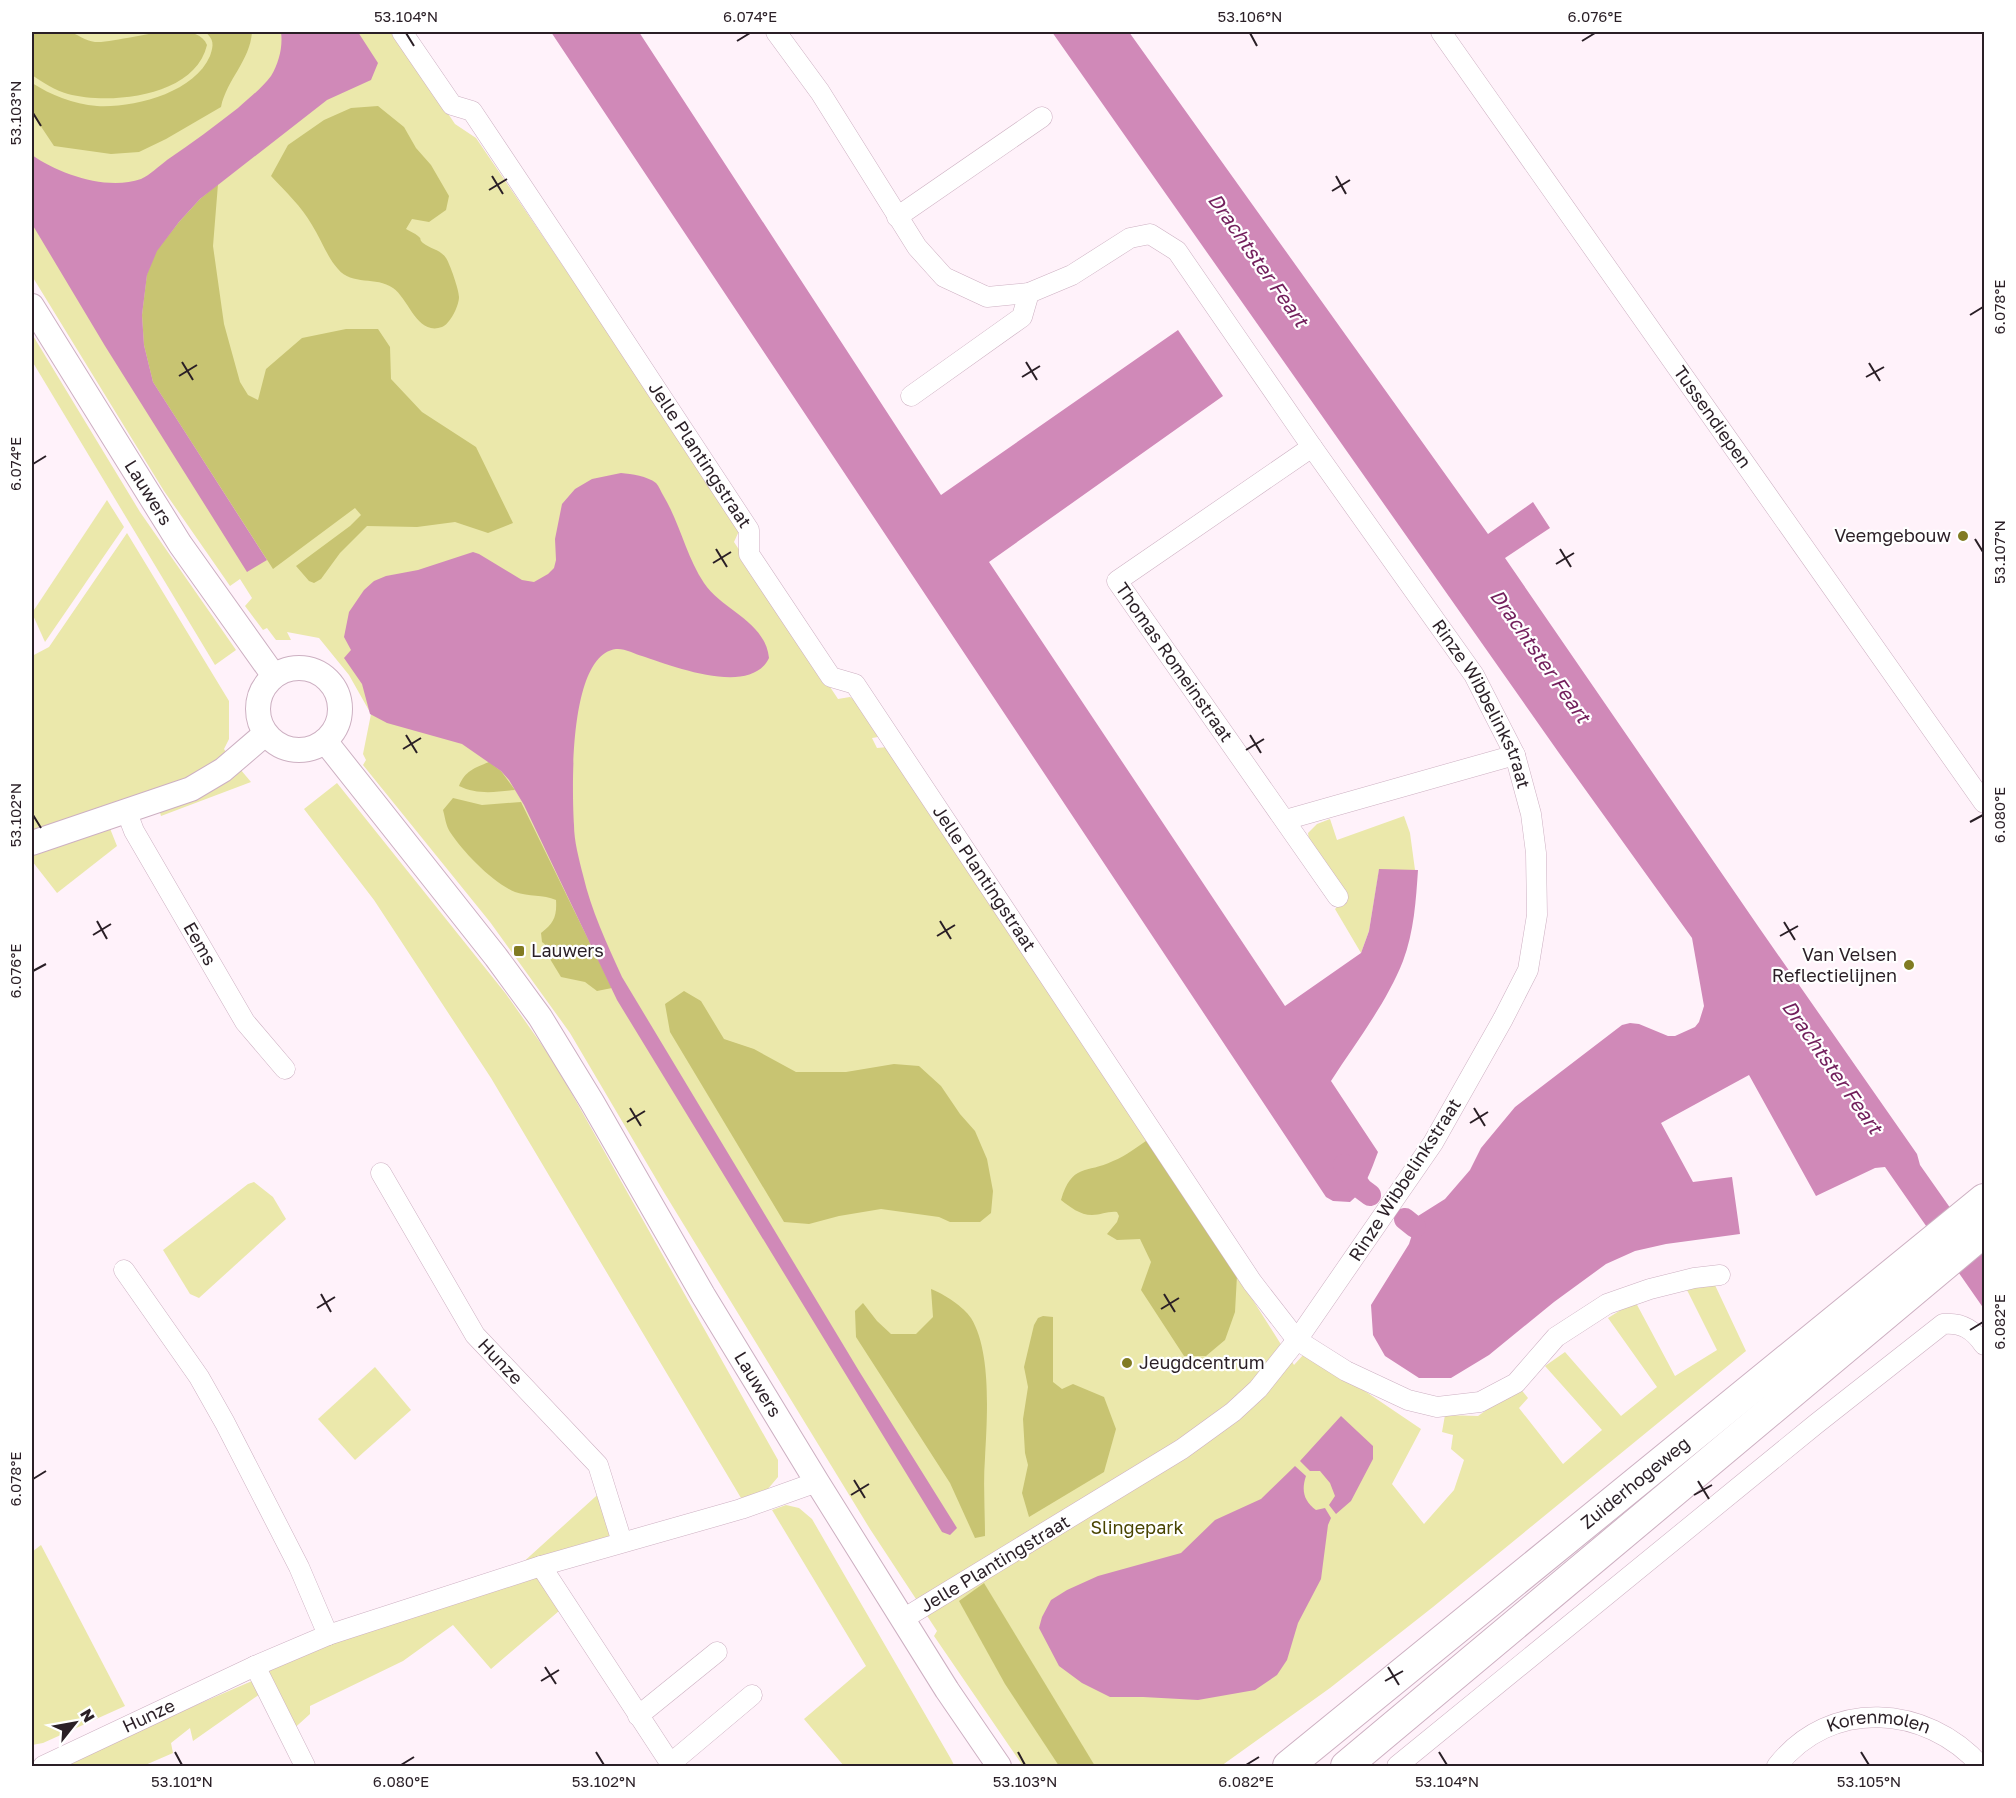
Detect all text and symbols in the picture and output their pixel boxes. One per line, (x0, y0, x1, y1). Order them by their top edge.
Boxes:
text: 53.104°N (374, 7, 438, 25)
text: 6.074°E (723, 7, 777, 25)
text: 53.106°N (1218, 7, 1282, 25)
text: 6.076°E (1568, 7, 1622, 25)
text: 53.103°N (6, 81, 24, 145)
water label: Drachtster Feart (1204, 188, 1315, 333)
text: 6.078°E (1990, 280, 2008, 334)
street label: Tussendiepen (1669, 361, 1757, 472)
street label: Jelle Plantingstraat (644, 377, 757, 532)
text: 6.074°E (6, 437, 24, 491)
street label: Lauwers (120, 456, 178, 529)
text: 53.107°N (1990, 520, 2008, 584)
place label: Veemgebouw (1834, 524, 1951, 546)
marker: Veemgebouw (1956, 529, 1970, 543)
street label: Thomas Romeinstraat (1112, 578, 1238, 746)
water label: Drachtster Feart (1486, 584, 1597, 729)
street label: Rinze Wibbelinkstraat (1428, 615, 1536, 791)
text: 53.102°N (6, 783, 24, 847)
text: 6.080°E (1990, 787, 2008, 843)
street label: Jelle Plantingstraat (929, 801, 1041, 955)
street label: Eems (179, 918, 222, 969)
place label: Lauwers (531, 939, 604, 961)
place label: Van Velsen Reflectielijnen (1772, 943, 1897, 986)
text: 6.076°E (6, 944, 24, 998)
marker: Lauwers (512, 944, 526, 958)
marker: Van Velsen Reflectielijnen (1902, 958, 1916, 972)
water label: Drachtster Feart (1778, 995, 1889, 1140)
street label: Rinze Wibbelinkstraat (1343, 1094, 1465, 1265)
text: 6.082°E (1990, 1294, 2008, 1350)
street label: Hunze (474, 1333, 528, 1389)
street label: Lauwers (730, 1347, 787, 1421)
place label: Jeugdcentrum (1139, 1351, 1265, 1373)
marker: Jeugdcentrum (1120, 1356, 1134, 1370)
street label: Zuiderhogeweg (1576, 1431, 1694, 1533)
text: 6.078°E (6, 1452, 24, 1506)
street label: Jelle Plantingstraat (916, 1510, 1073, 1616)
park label: Slingepark (1090, 1516, 1184, 1538)
north arrow (45, 1693, 105, 1753)
street label: Hunze (119, 1693, 178, 1737)
text: N (76, 1705, 100, 1726)
street label: Korenmolen (1823, 1705, 1934, 1738)
text: 53.101°N (151, 1772, 213, 1790)
text: 6.080°E (373, 1772, 429, 1790)
text: 53.102°N (572, 1772, 636, 1790)
text: 53.103°N (993, 1772, 1057, 1790)
text: 6.082°E (1218, 1772, 1274, 1790)
text: 53.104°N (1415, 1772, 1479, 1790)
text: 53.105°N (1837, 1772, 1901, 1790)

